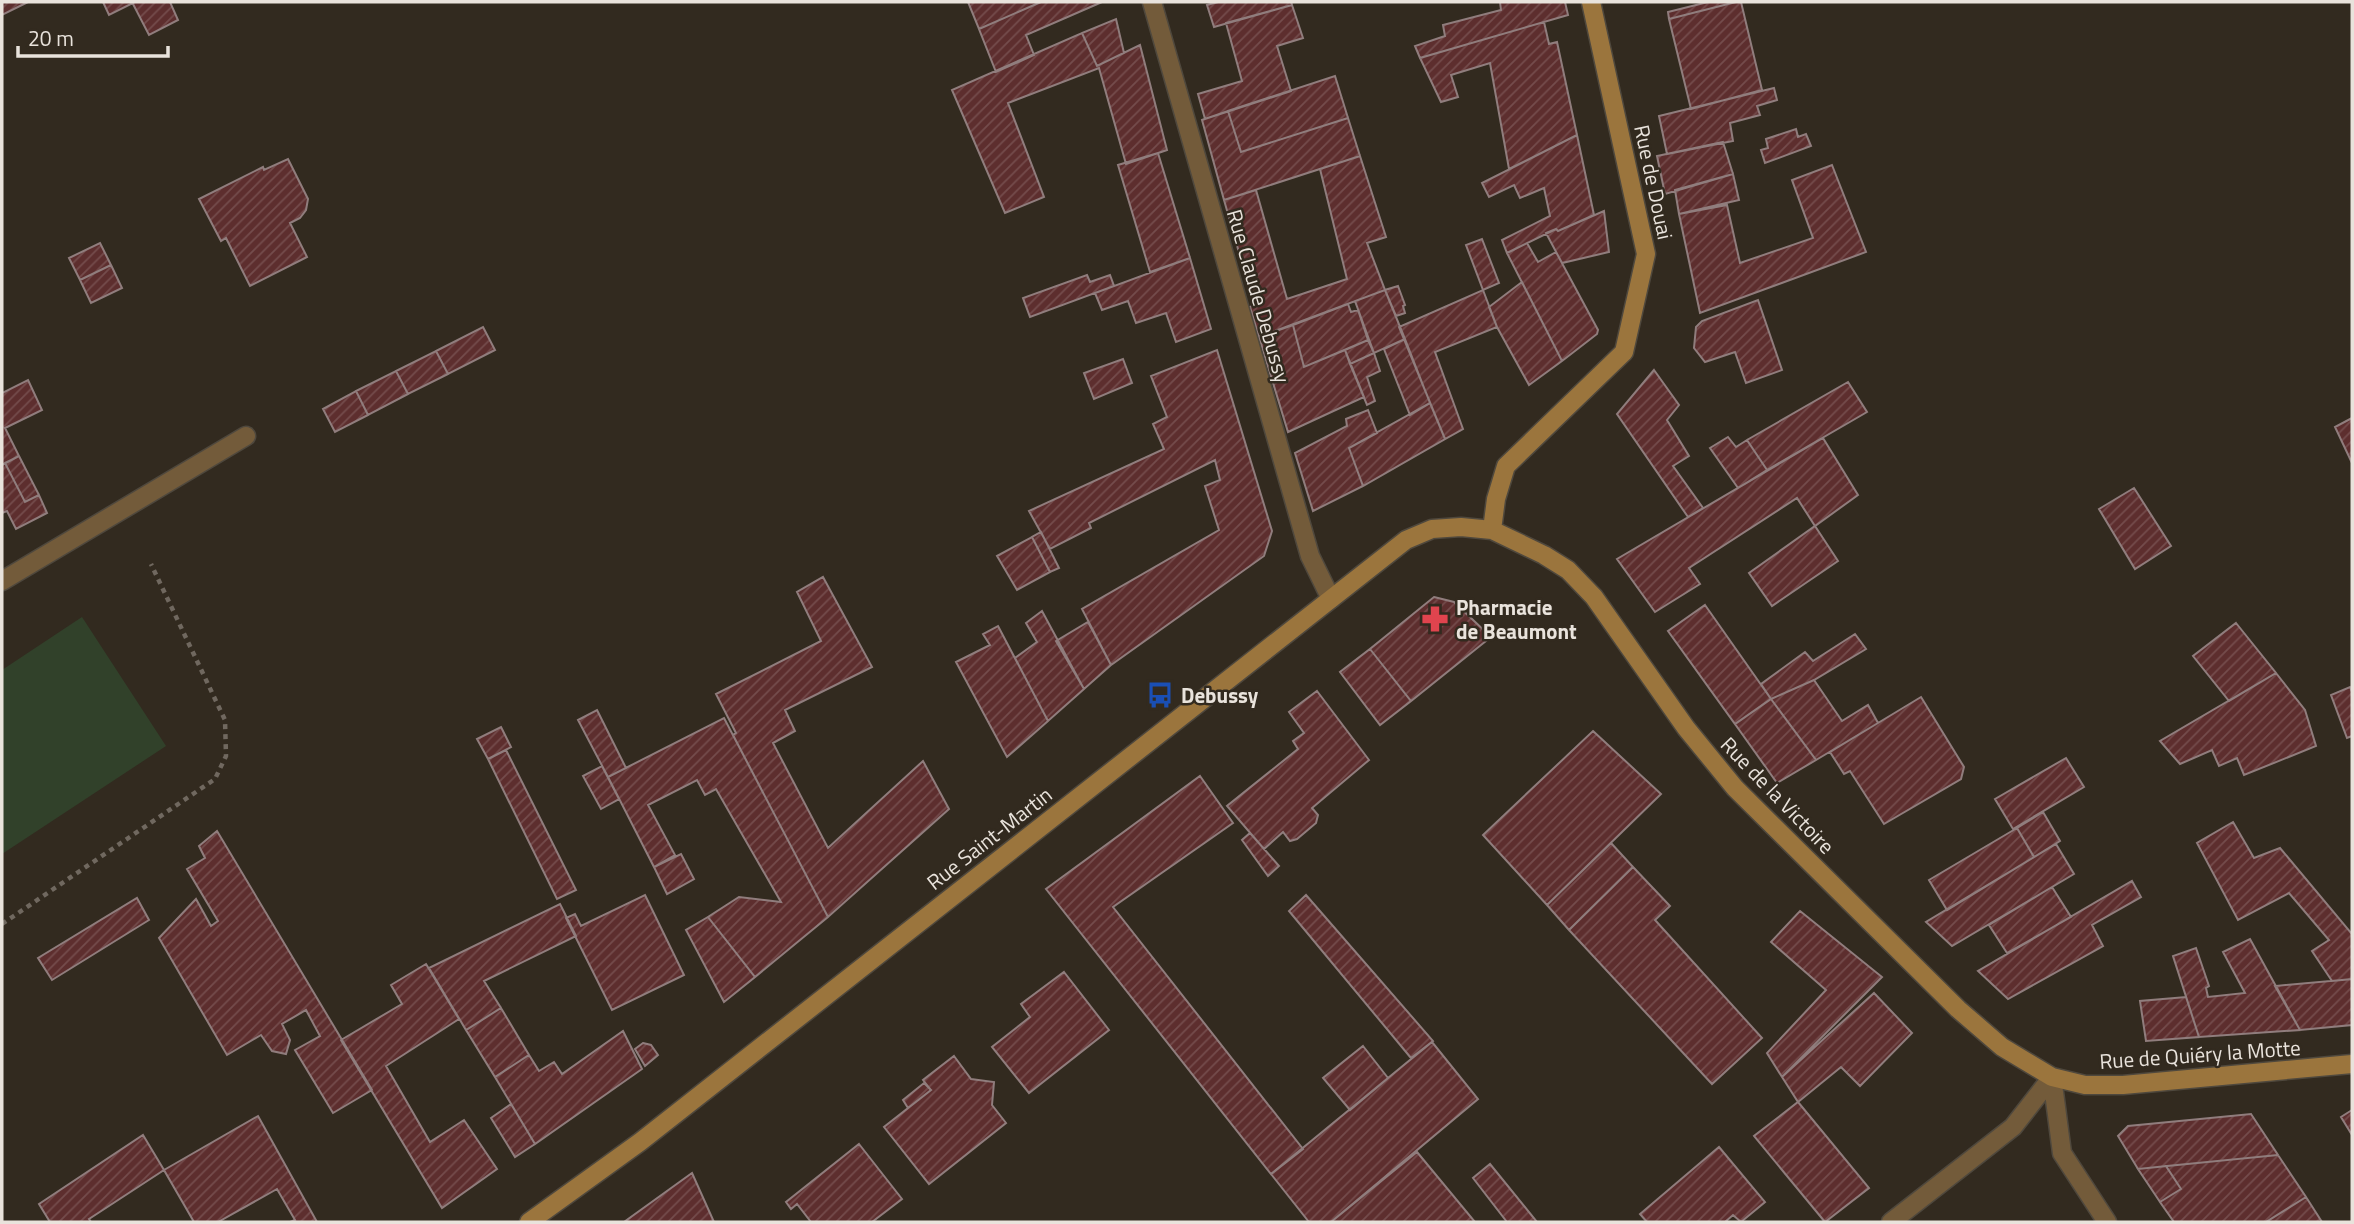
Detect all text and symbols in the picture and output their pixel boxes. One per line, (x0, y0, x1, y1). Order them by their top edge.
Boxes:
scale bar (18, 14, 168, 58)
text: 20 m (28, 22, 74, 54)
street label: Rue de Douai (1626, 122, 1682, 242)
street label: Rue Claude Debussy (1219, 205, 1299, 387)
place label: Pharmacie de Beaumont (1456, 591, 1577, 647)
pharmacy icon: Pharmacie de Beaumont (1420, 604, 1450, 634)
place label: Debussy (1181, 679, 1259, 711)
bus stop icon: Debussy (1145, 680, 1175, 710)
street label: Rue de la Victoire (1714, 729, 1842, 861)
street label: Rue Saint-Martin (919, 779, 1059, 897)
street label: Rue de Quiéry la Motte (2098, 1031, 2302, 1077)

